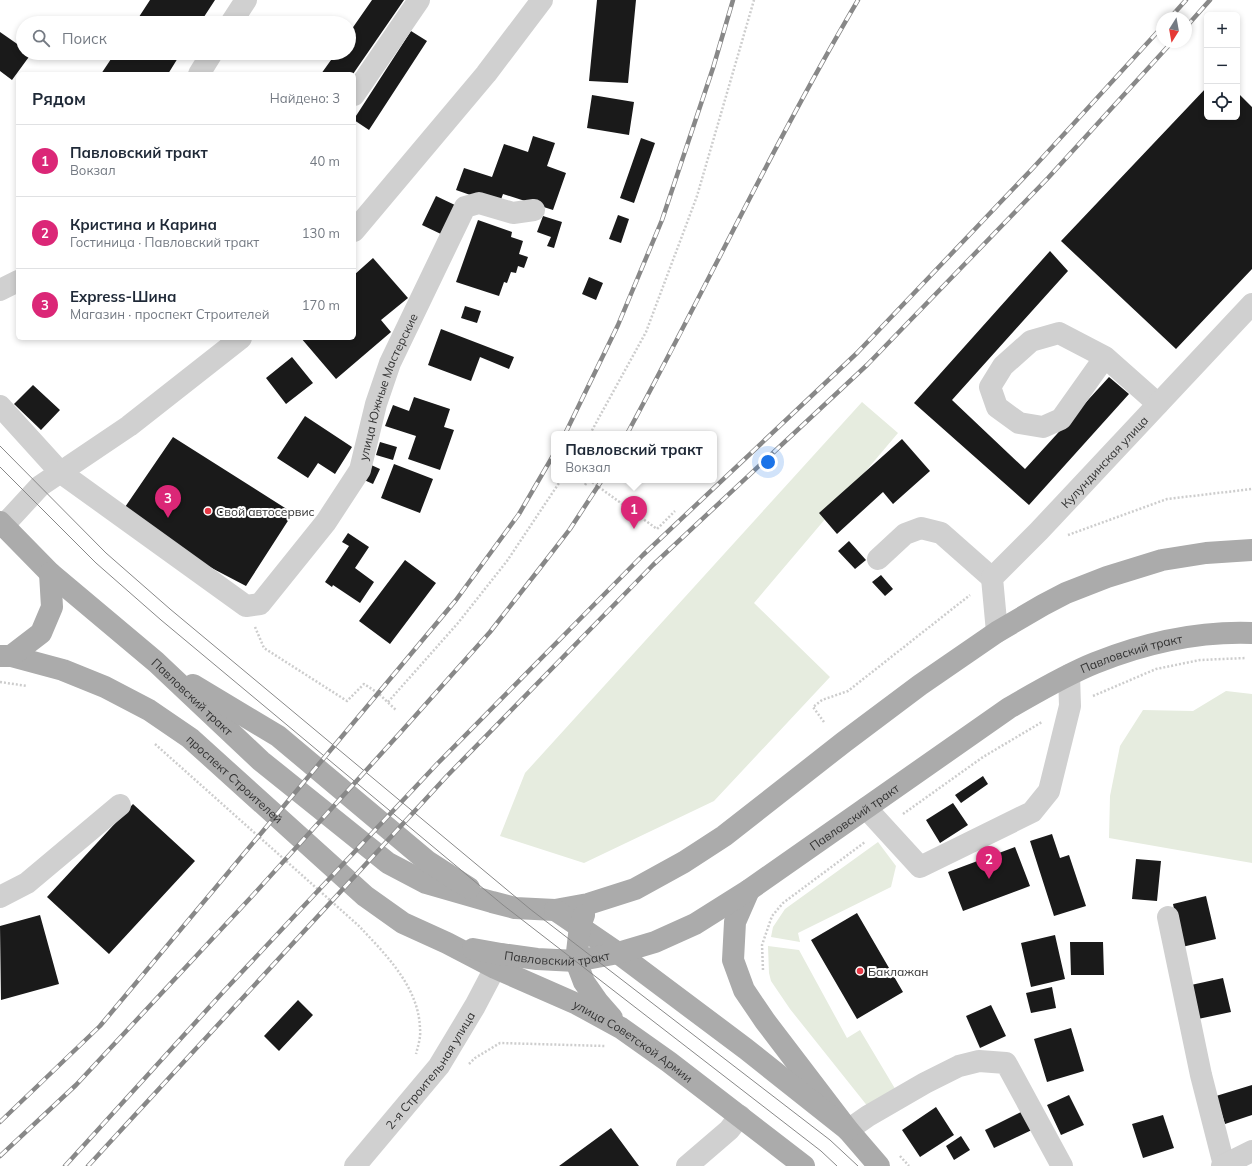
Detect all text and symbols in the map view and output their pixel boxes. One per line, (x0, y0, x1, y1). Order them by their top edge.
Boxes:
north arrow (1156, 12, 1192, 48)
map controls (1204, 12, 1240, 120)
button: + (1204, 12, 1240, 48)
search box (16, 16, 356, 60)
icon: search (30, 27, 52, 49)
text: Поиск (62, 29, 107, 48)
button: − (1204, 48, 1240, 84)
button: locate (1204, 84, 1240, 120)
text: Рядом (32, 88, 86, 109)
text: Найдено: 3 (270, 90, 340, 106)
text: Павловский тракт (70, 143, 208, 162)
text: 1 (41, 153, 49, 169)
text: 40 m (310, 153, 340, 169)
text: Вокзал (70, 162, 116, 178)
text: Кристина и Карина (70, 215, 217, 234)
text: 2 (41, 225, 49, 241)
text: 130 m (302, 225, 340, 241)
text: Гостиница · Павловский тракт (70, 234, 259, 250)
text: Express-Шина (70, 287, 177, 306)
text: 3 (41, 297, 49, 313)
text: 170 m (302, 297, 340, 313)
text: Магазин · проспект Строителей (70, 306, 269, 322)
street label: улица Южные Мастерские (355, 310, 421, 462)
street label: Кулундинская улица (1057, 412, 1151, 511)
popup (551, 431, 717, 483)
text: Павловский тракт (565, 440, 703, 459)
your location (758, 452, 778, 472)
text: Вокзал (565, 459, 611, 475)
pin: 3 (155, 485, 181, 518)
pin: 1 (621, 496, 647, 529)
place label: Свой автосервис (216, 504, 315, 519)
marker: Свой автосервис (203, 506, 213, 516)
street label: Павловский тракт (1078, 630, 1184, 676)
street label: Павловский тракт (149, 655, 237, 739)
street label: проспект Строителей (184, 731, 286, 826)
street label: Павловский тракт (806, 780, 902, 853)
pin: 2 (976, 846, 1002, 879)
street label: Павловский тракт (504, 947, 611, 969)
place label: Баклажан (868, 964, 928, 979)
marker: Баклажан (855, 966, 865, 976)
street label: улица Советской Армии (571, 996, 696, 1085)
street label: 2-я Строительная улица (382, 1009, 478, 1132)

